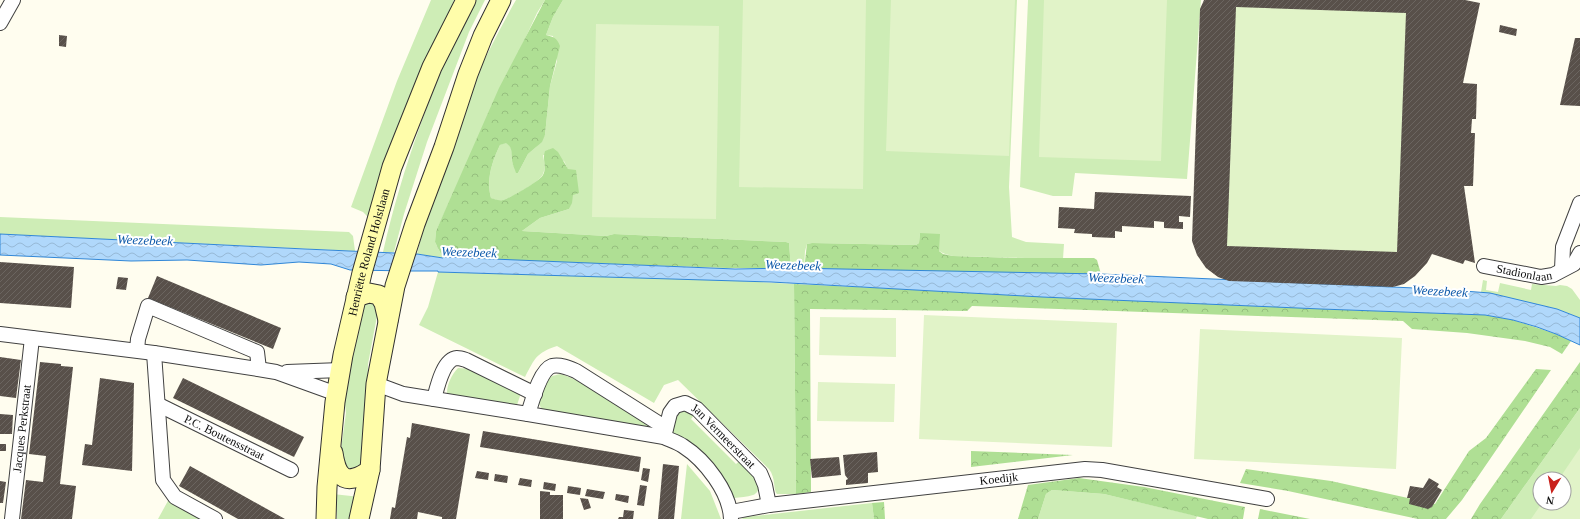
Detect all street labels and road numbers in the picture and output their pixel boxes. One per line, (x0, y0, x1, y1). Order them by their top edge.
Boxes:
street label: Henriëtte Roland Holstlaan (345, 187, 393, 317)
street label: Stadionlaan (1495, 262, 1553, 284)
street label: Jacques Perkstraat (10, 383, 34, 473)
street label: Jan Vermeerstraat (689, 401, 759, 472)
street label: P.C. Boutensstraat (182, 412, 268, 463)
street label: Koedijk (979, 470, 1019, 488)

